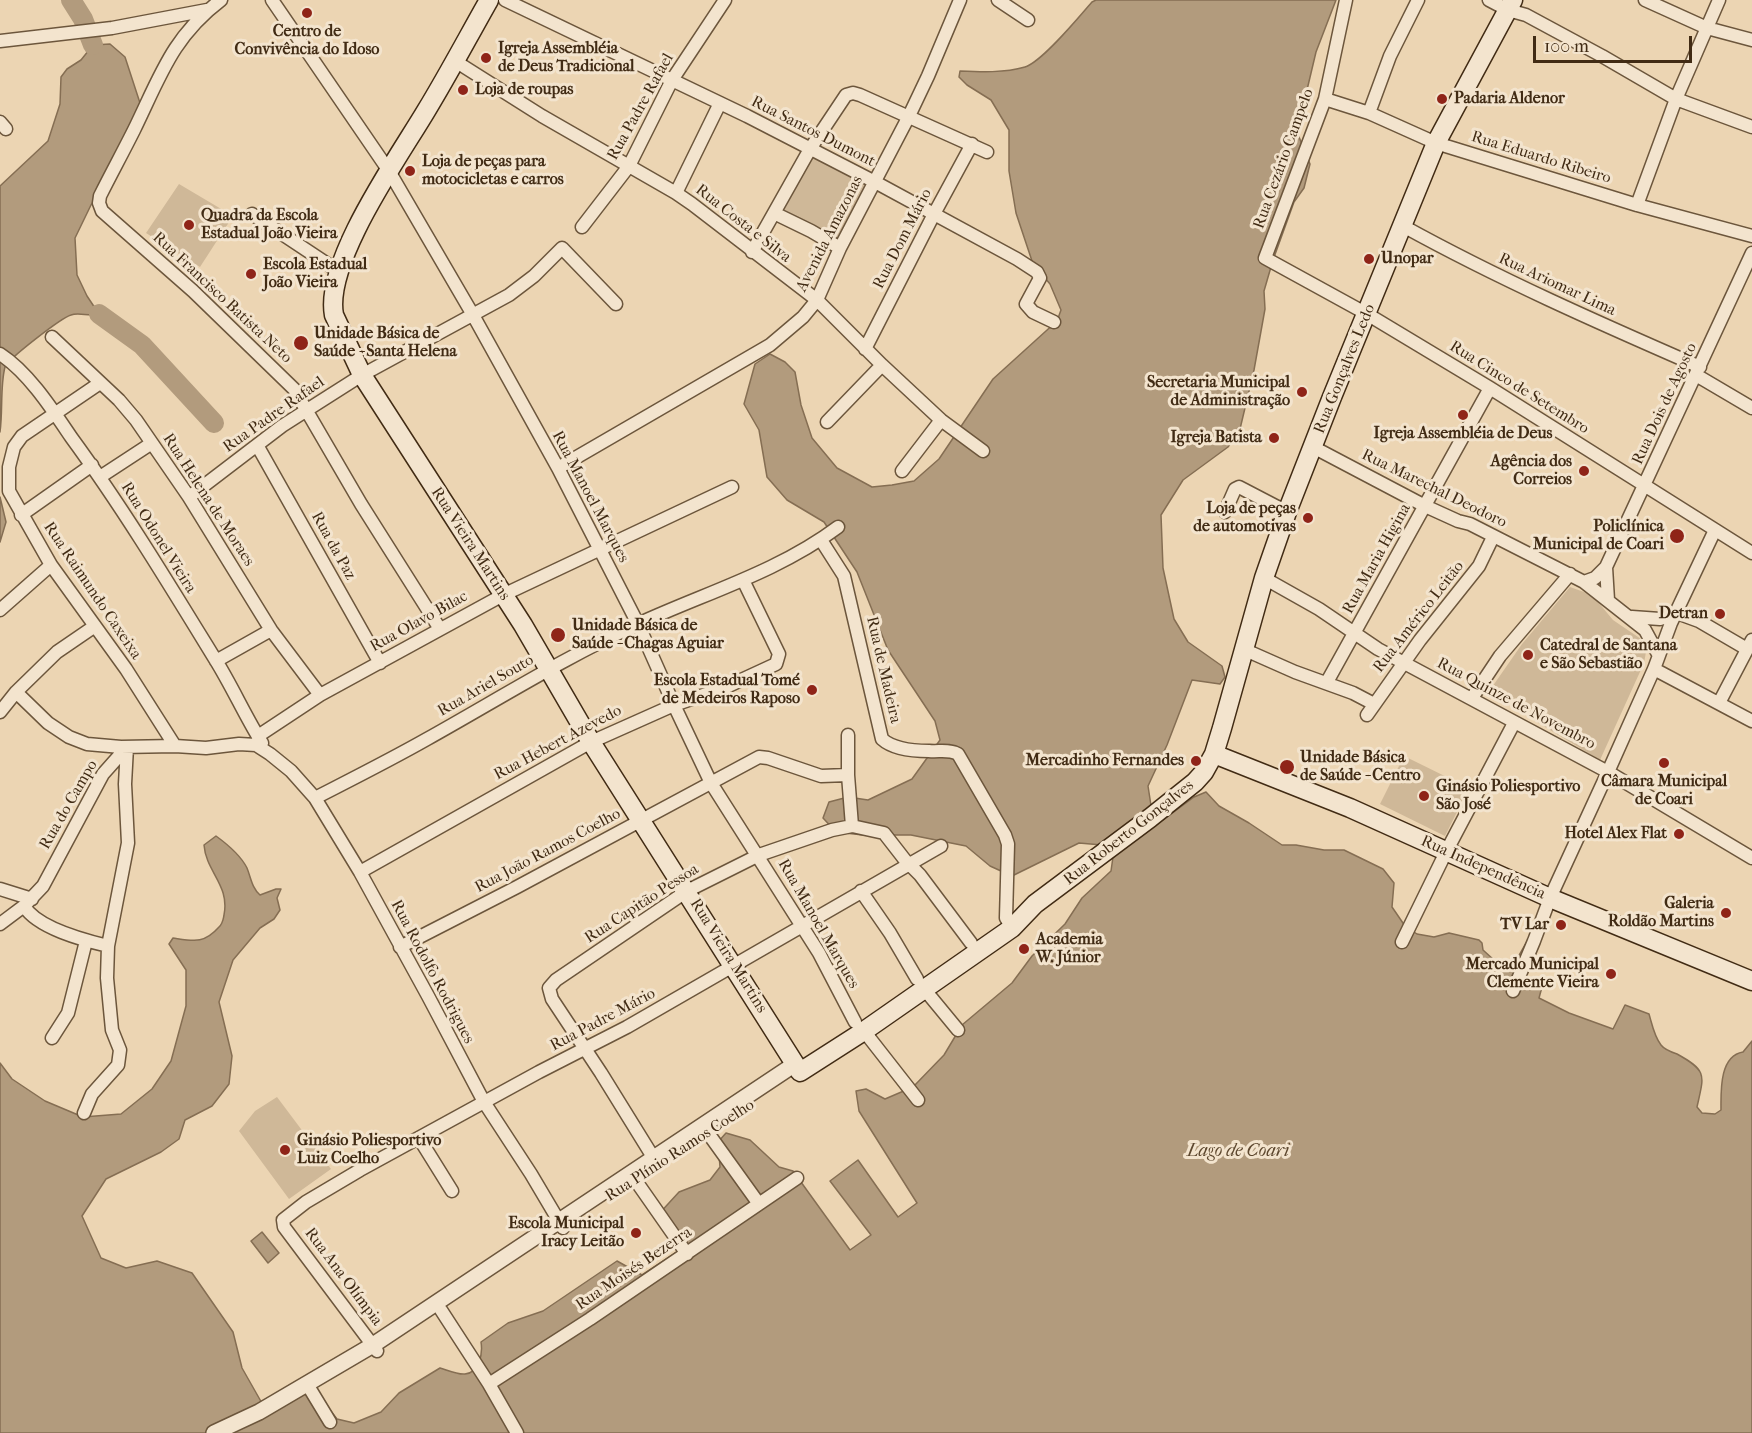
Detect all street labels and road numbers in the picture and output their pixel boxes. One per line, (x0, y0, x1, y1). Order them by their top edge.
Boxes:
street label: Rua Padre Rafael (604, 50, 678, 164)
street label: Rua Cezário Campelo (1250, 86, 1318, 232)
street label: Rua Santos Dumont (748, 92, 878, 172)
street label: Rua Eduardo Ribeiro (1469, 128, 1613, 188)
street label: Avenida Amazonas (792, 173, 868, 295)
street label: Rua Costa e Silva (691, 181, 795, 267)
street label: Rua Dom Mário (870, 186, 936, 292)
street label: Rua Francisco Batista Neto (148, 228, 296, 368)
street label: Rua Ariomar Lima (1495, 249, 1619, 321)
street label: Rua Gonçalves Ledo (1310, 301, 1380, 437)
street label: Rua Cinco de Setembro (1446, 337, 1592, 439)
street label: Rua Dois de Agosto (1628, 340, 1702, 468)
street label: Rua Padre Rafael (220, 373, 328, 457)
street label: Rua Manoel Marques (547, 428, 633, 566)
street label: Rua Helena de Moraes (158, 430, 258, 570)
street label: Rua Marechal Deodoro (1358, 446, 1510, 532)
street label: Rua Odonel Vieira (116, 479, 200, 597)
street label: Rua Vieira Martins (426, 484, 514, 604)
street label: Rua Maria Higina (1339, 501, 1415, 617)
street label: Rua da Paz (306, 509, 360, 583)
street label: Rua Raimundo Caxeixa (39, 519, 145, 663)
street label: Rua Américo Leitão (1369, 557, 1469, 677)
street label: Rua Olavo Bilac (367, 587, 471, 657)
street label: Rua de Madeira (861, 615, 905, 725)
street label: Rua Ariel Souto (435, 651, 537, 721)
street label: Rua Quinze de Novembro (1433, 654, 1599, 754)
street label: Rua Hebert Azevedo (491, 701, 625, 785)
street label: Rua do Campo (36, 757, 102, 853)
street label: Rua Roberto Gonçalves (1060, 776, 1198, 890)
street label: Rua João Ramos Coelho (472, 804, 624, 898)
street label: Rua Independência (1418, 832, 1548, 904)
street label: Rua Manoel Marques (773, 856, 863, 992)
street label: Rua Capitão Pessoa (581, 860, 703, 948)
street label: Rua Vieira Martins (685, 895, 771, 1017)
street label: Rua Rodolfo Rodrigues (386, 897, 478, 1047)
street label: Rua Padre Mário (547, 984, 659, 1056)
street label: Rua Plínio Ramos Coelho (602, 1096, 758, 1206)
street label: Rua Moisés Bezerra (572, 1223, 696, 1315)
street label: Rua Ana Olímpia (300, 1224, 386, 1330)

